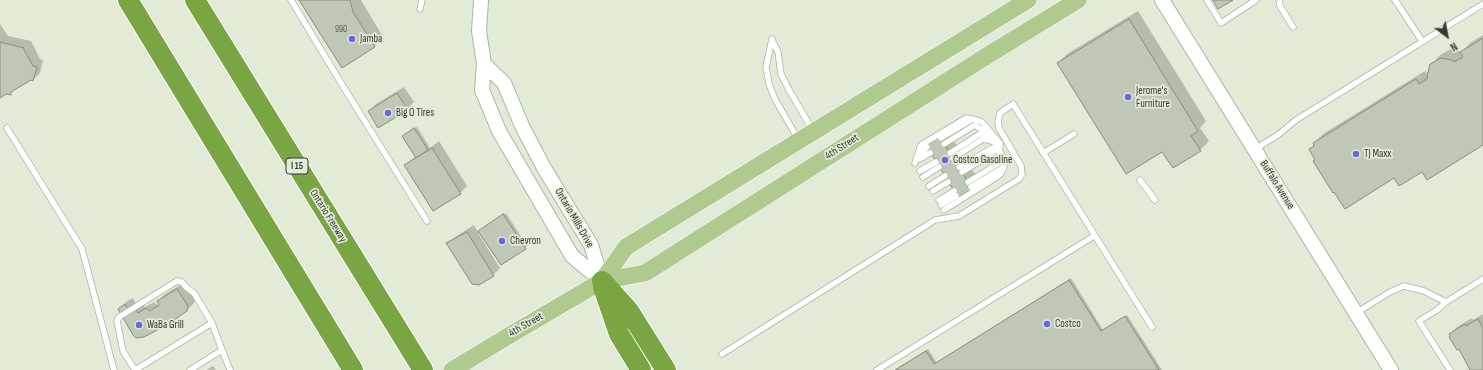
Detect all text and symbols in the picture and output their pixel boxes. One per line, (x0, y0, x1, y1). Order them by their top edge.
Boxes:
north arrow (1427, 16, 1467, 56)
house number: 990 (335, 25, 347, 35)
place label: Jamba (360, 32, 382, 46)
marker: Jamba (347, 34, 357, 44)
text: N (1448, 40, 1460, 54)
place label: Jerome's Furniture (1136, 84, 1170, 110)
marker: Jerome's Furniture (1123, 92, 1133, 102)
place label: Big O Tires (396, 106, 434, 120)
marker: Big O Tires (383, 108, 393, 118)
street label: 4th Street (823, 131, 861, 163)
place label: TJ Maxx (1364, 147, 1391, 161)
marker: TJ Maxx (1351, 149, 1361, 159)
place label: Costco Gasoline (953, 153, 1012, 167)
marker: Costco Gasoline (940, 155, 950, 165)
road number: I 15 (286, 158, 308, 174)
street label: Buffalo Avenue (1257, 158, 1297, 212)
street label: Ontario Mills Drive (552, 186, 596, 250)
street label: Ontario Freeway (307, 187, 349, 245)
place label: Chevron (510, 234, 541, 248)
marker: Chevron (497, 236, 507, 246)
street label: 4th Street (506, 310, 546, 340)
place label: Costco (1055, 317, 1081, 331)
place label: WaBa Grill (147, 318, 184, 332)
marker: Costco (1042, 319, 1052, 329)
marker: WaBa Grill (134, 320, 144, 330)

